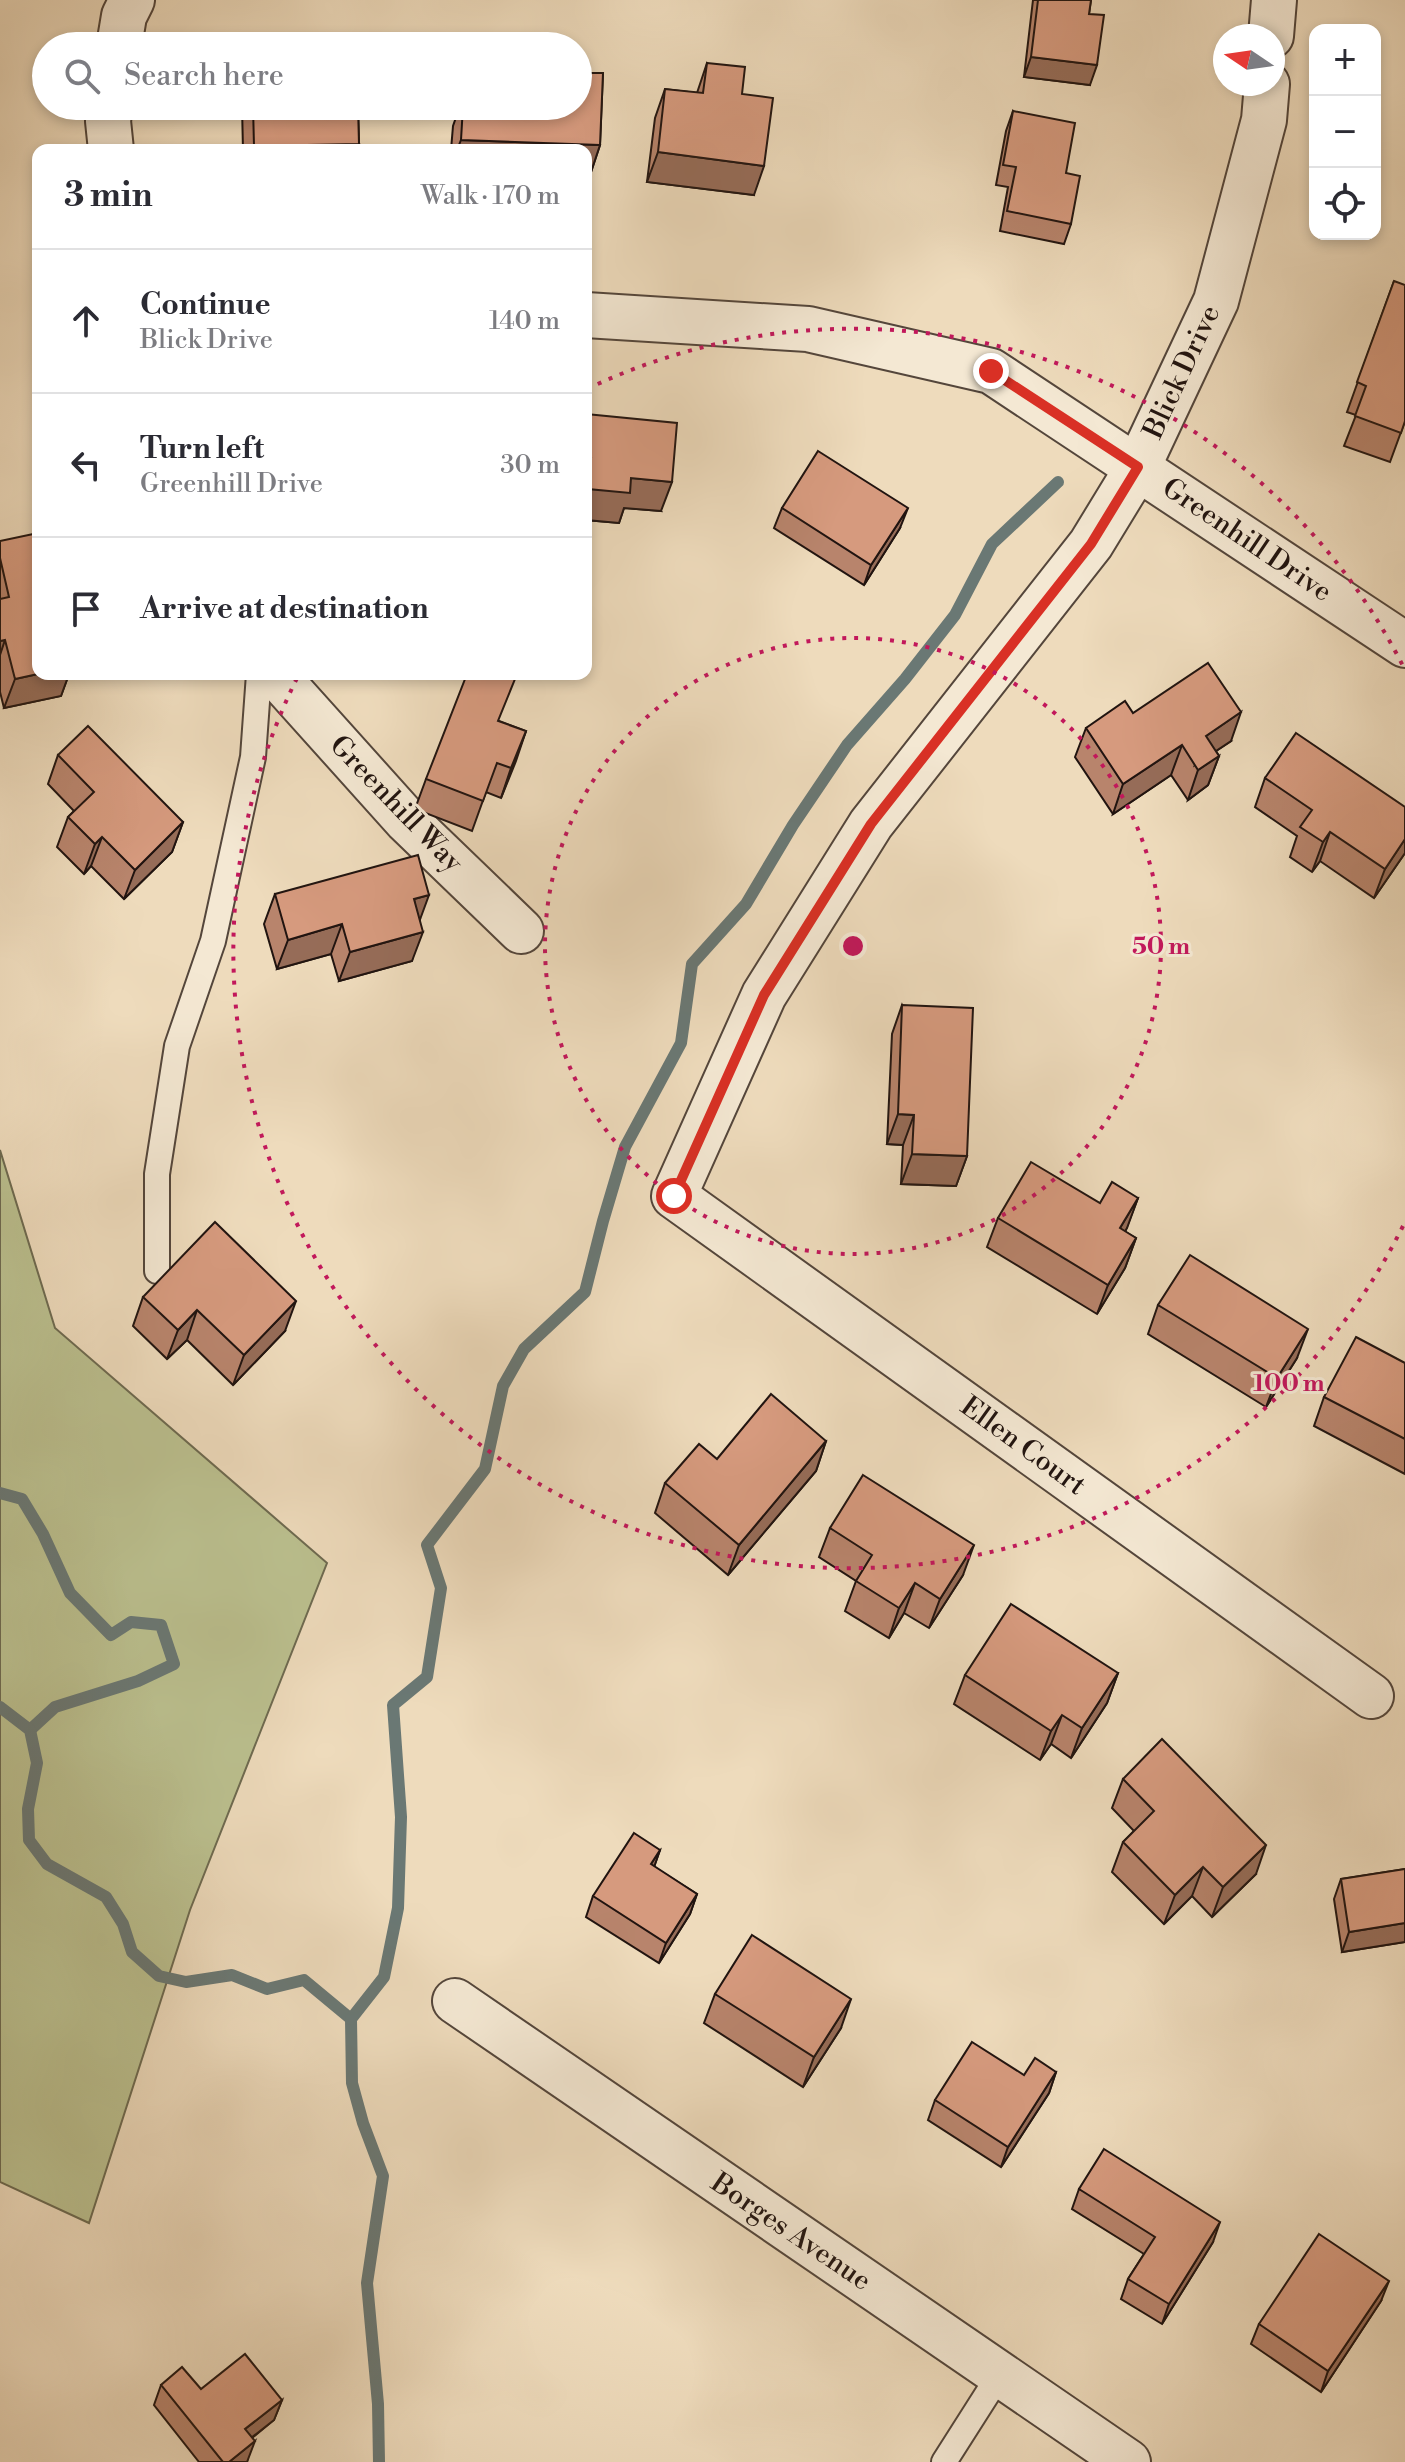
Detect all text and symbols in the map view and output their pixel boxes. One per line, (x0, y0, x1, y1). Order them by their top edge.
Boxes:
north arrow (1213, 24, 1285, 96)
map controls (1309, 24, 1381, 240)
button: + (1309, 24, 1381, 96)
search box (32, 32, 592, 120)
icon: search (60, 54, 104, 98)
text: Search here (124, 57, 284, 95)
button: − (1309, 96, 1381, 168)
button: locate (1309, 168, 1381, 240)
text: 3 min (64, 175, 153, 217)
text: Walk · 170 m (421, 180, 560, 212)
text: Continue (140, 286, 271, 324)
icon: ahead (64, 299, 108, 343)
street label: Blick Drive (1135, 300, 1228, 445)
text: 140 m (489, 305, 560, 337)
text: Blick Drive (140, 324, 273, 356)
route end (973, 353, 1009, 389)
text: Turn left (140, 430, 264, 468)
icon: left (64, 443, 108, 487)
text: 30 m (500, 449, 560, 481)
text: Greenhill Drive (140, 468, 323, 500)
street label: Greenhill Drive (1156, 470, 1338, 610)
icon: arrive (64, 587, 108, 631)
text: Arrive at destination (140, 590, 429, 628)
street label: Greenhill Way (322, 728, 470, 880)
centre of rings (839, 932, 867, 960)
text: 50 m (1132, 932, 1190, 962)
route start (656, 1178, 692, 1214)
text: 100 m (1253, 1369, 1325, 1399)
street label: Ellen Court (954, 1389, 1093, 1503)
street label: Borges Avenue (703, 2165, 878, 2298)

